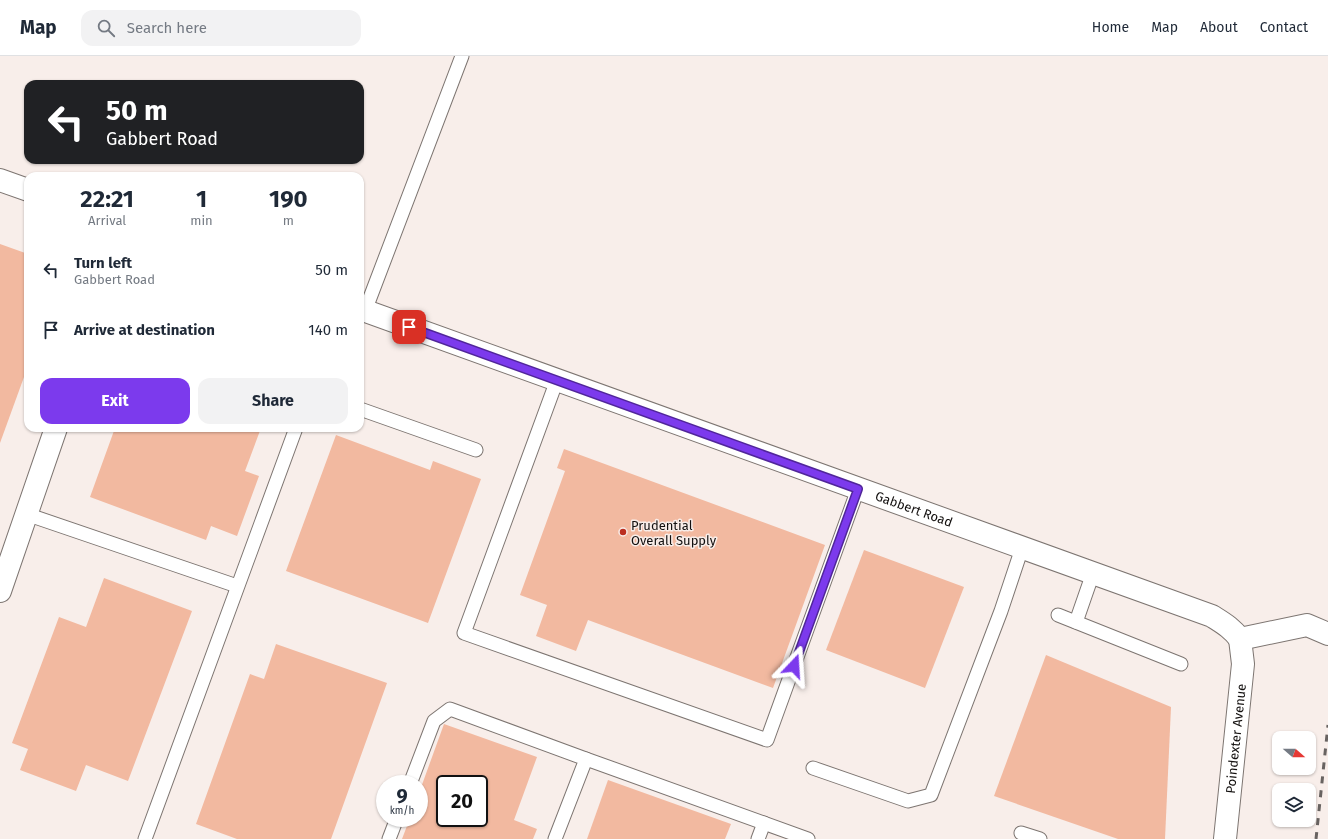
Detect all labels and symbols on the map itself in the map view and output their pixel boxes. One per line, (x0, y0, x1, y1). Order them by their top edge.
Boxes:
pin (392, 310, 426, 344)
street label: Gabbert Road (873, 488, 955, 530)
place label: Prudential Overall Supply (631, 518, 717, 548)
marker: Prudential Overall Supply (618, 527, 628, 537)
position arrow (773, 645, 815, 687)
street label: Poindexter Avenue (1223, 683, 1249, 794)
north arrow (1272, 731, 1316, 775)
speed limit sign: 20 (436, 775, 488, 827)

